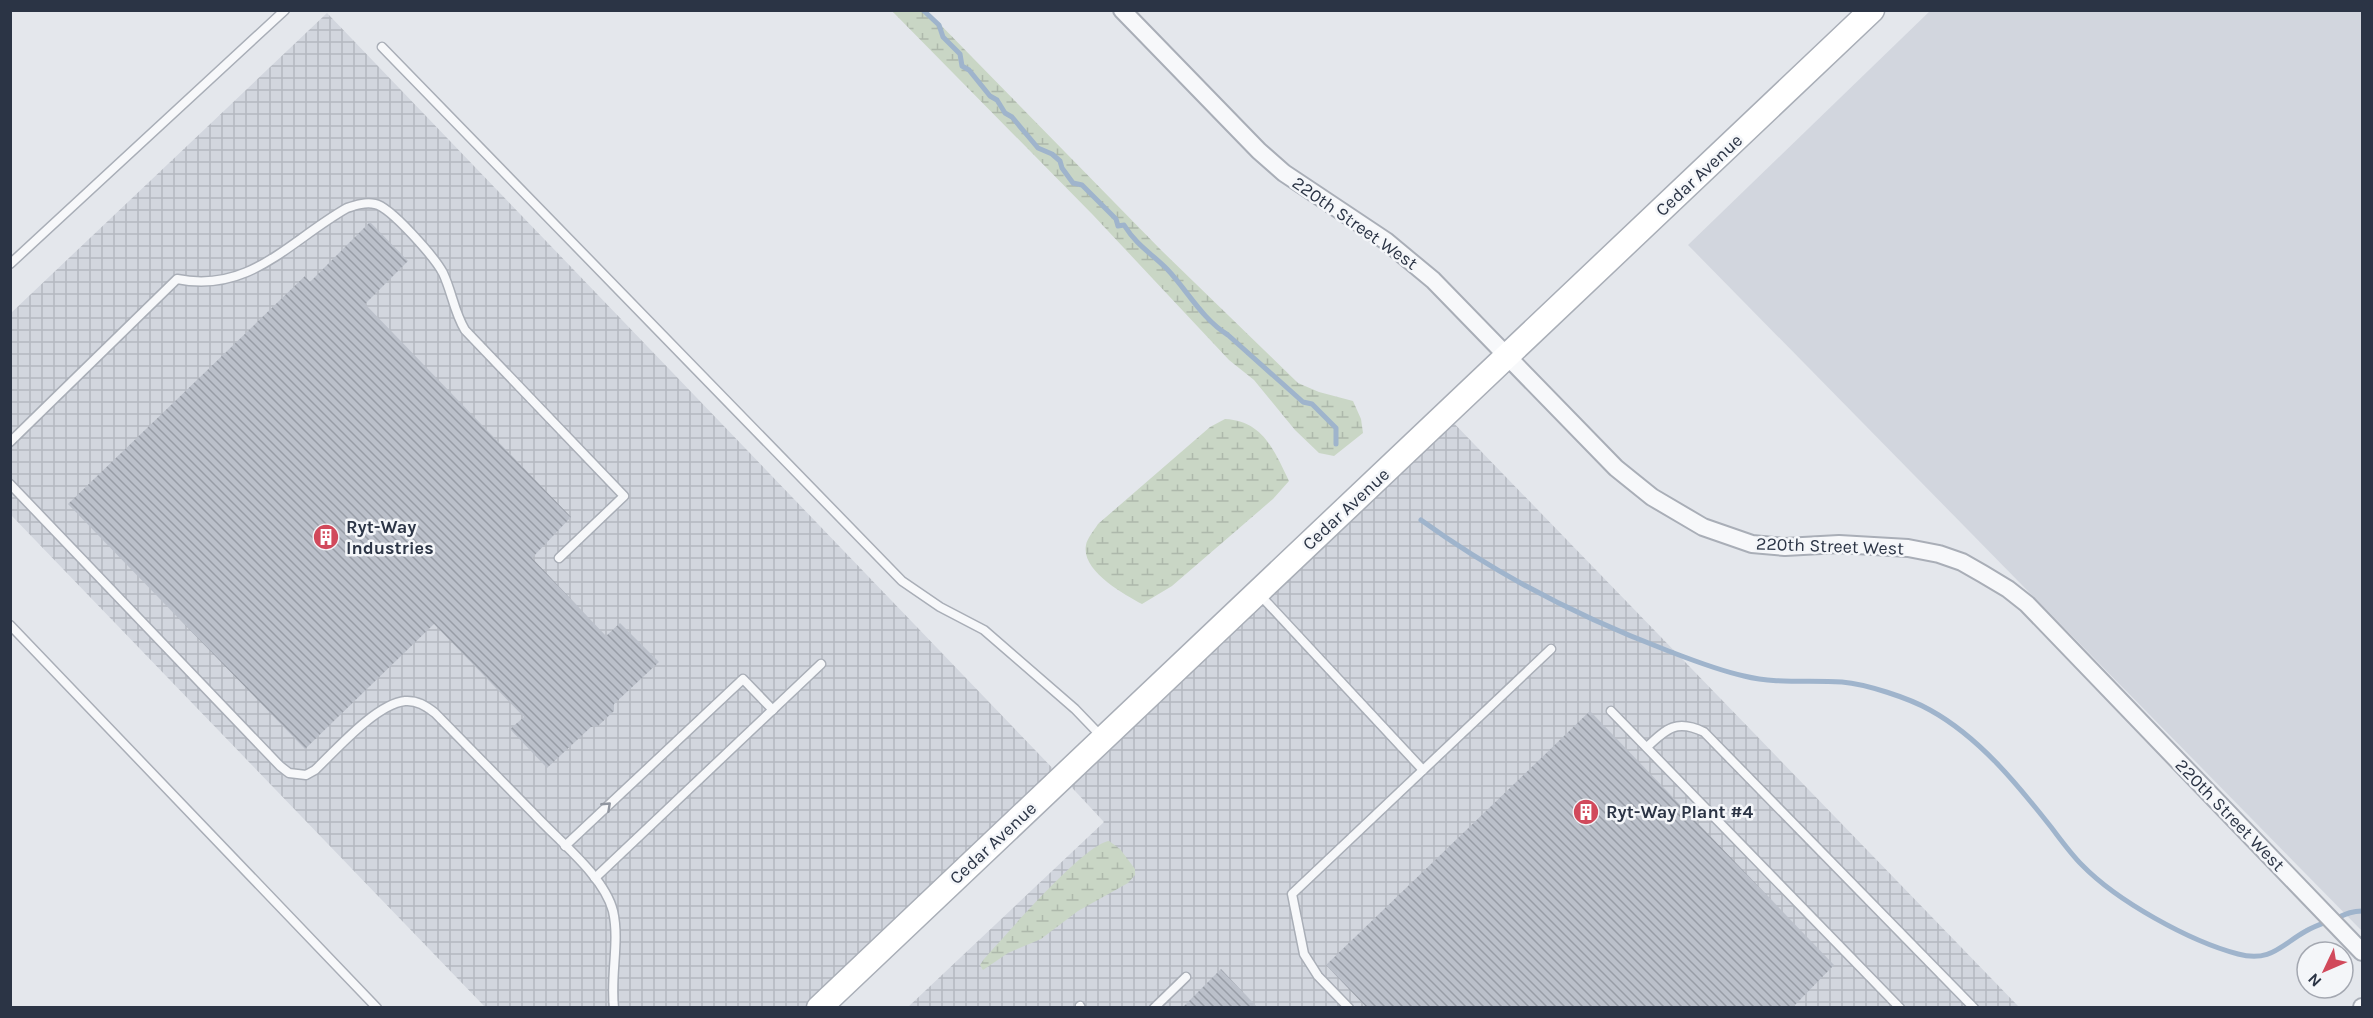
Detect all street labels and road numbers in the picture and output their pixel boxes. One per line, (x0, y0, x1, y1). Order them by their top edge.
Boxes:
street label: Cedar Avenue (1651, 129, 1747, 221)
street label: 220th Street West (1288, 172, 1422, 275)
street label: Cedar Avenue (1298, 463, 1394, 555)
street label: 220th Street West (1756, 532, 1905, 560)
street label: 220th Street West (2171, 754, 2290, 876)
street label: Cedar Avenue (945, 797, 1041, 889)

